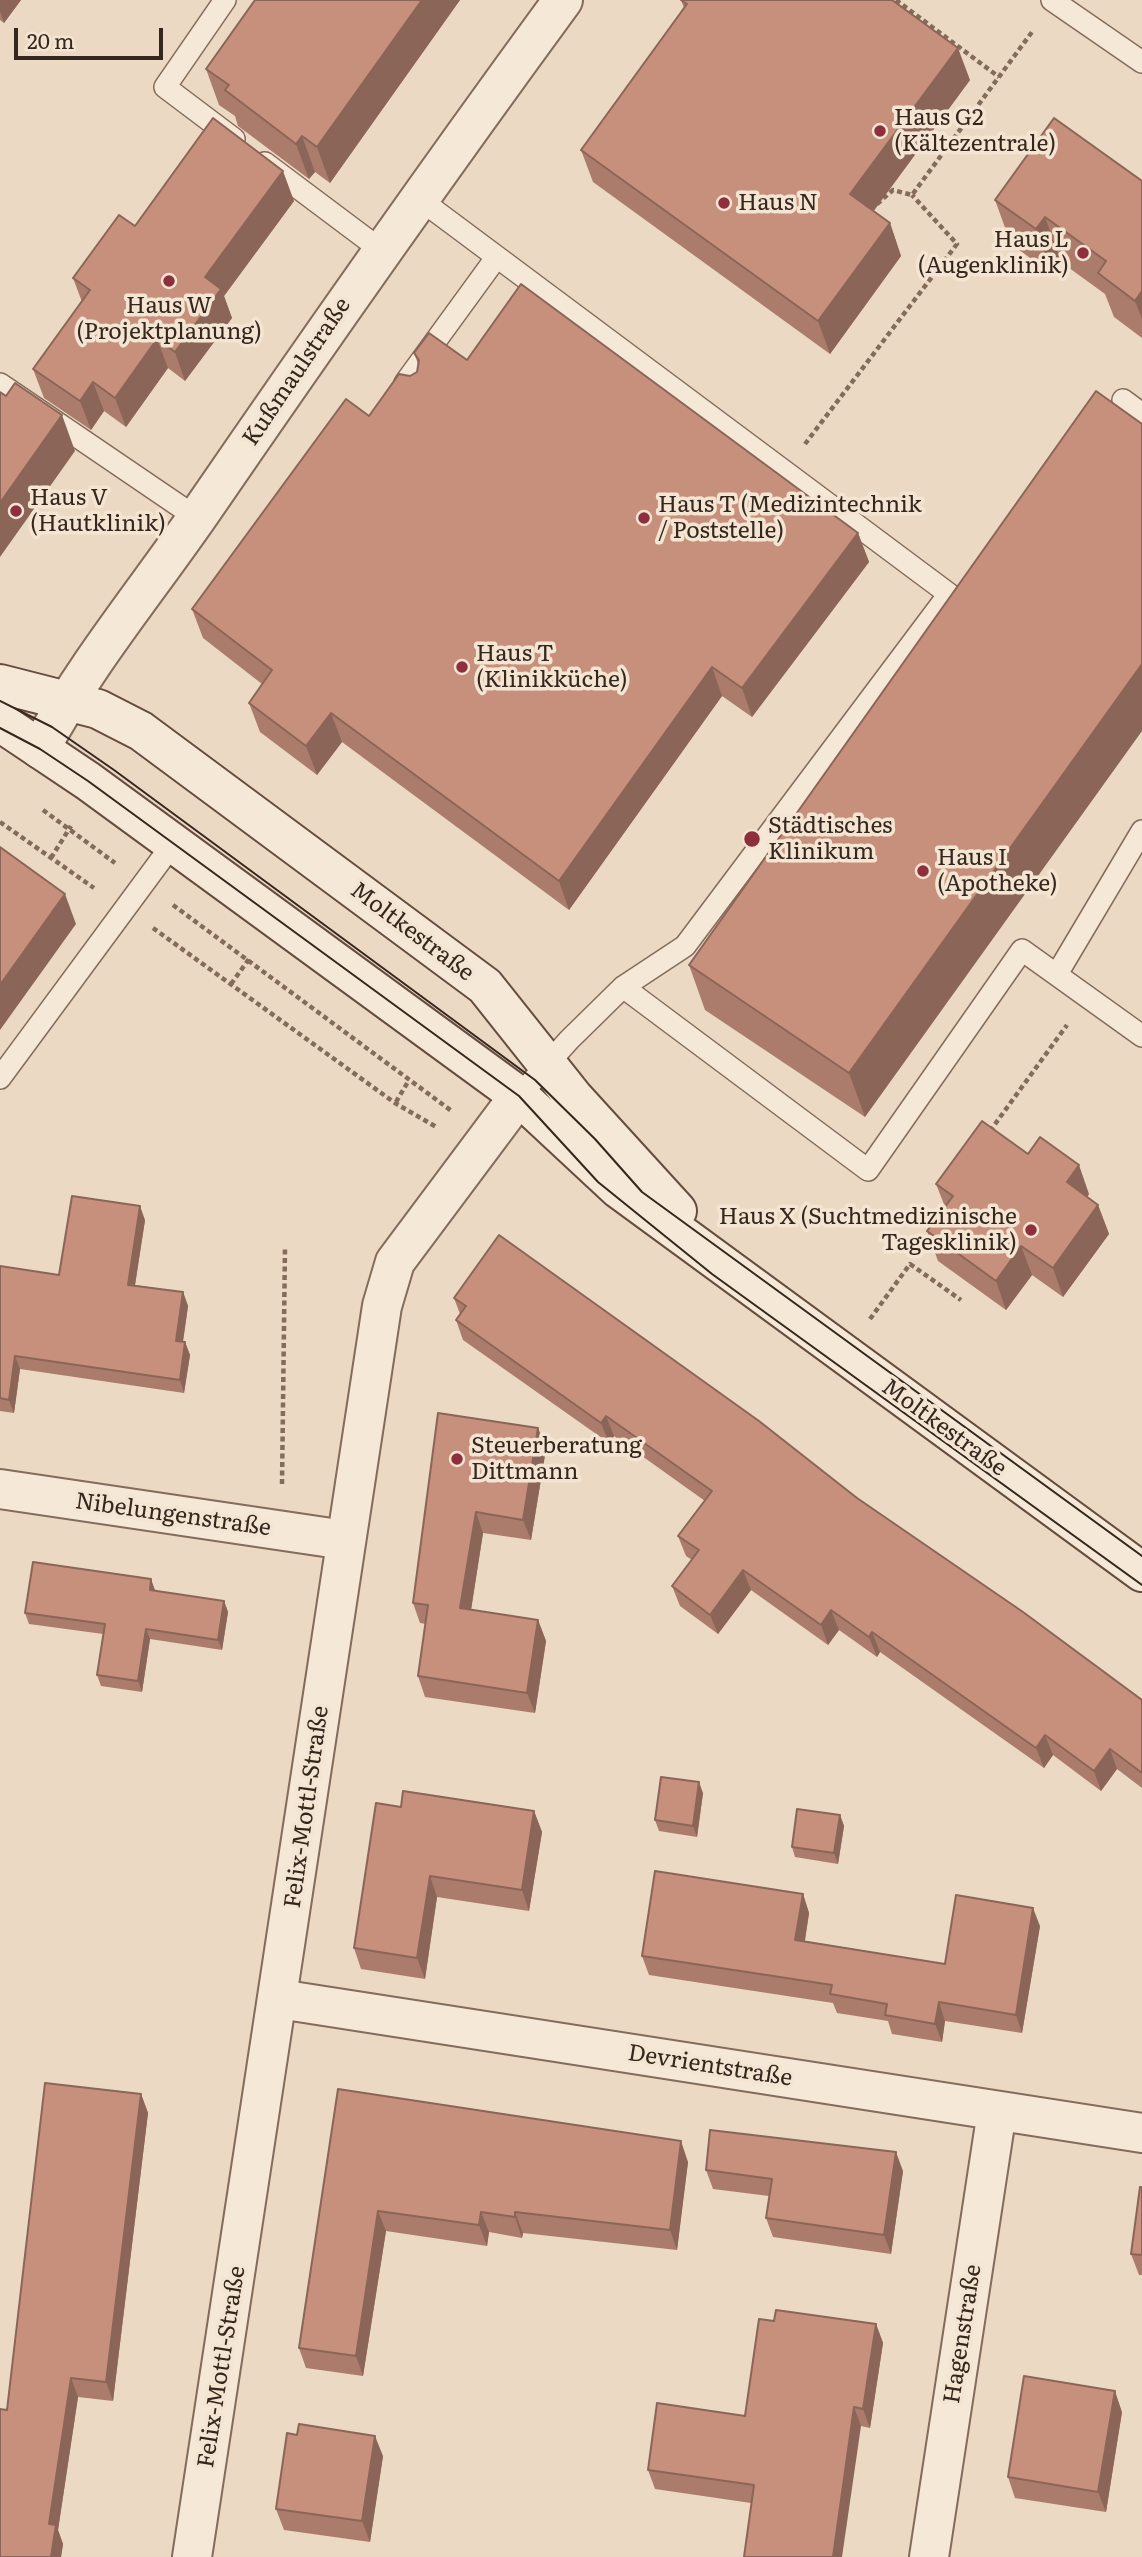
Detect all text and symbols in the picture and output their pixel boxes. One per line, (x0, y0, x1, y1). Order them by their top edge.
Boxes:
scale bar (18, 14, 166, 58)
text: 20 m (27, 24, 74, 55)
place label: Haus G2 (Kältezentrale) (894, 104, 1056, 158)
marker: Haus G2 (Kältezentrale) (872, 123, 888, 139)
place label: Haus N (738, 189, 818, 217)
marker: Haus N (716, 195, 732, 211)
place label: Haus L (Augenklinik) (918, 226, 1069, 280)
marker: Haus L (Augenklinik) (1075, 245, 1091, 261)
marker: Haus W (Projektplanung) (161, 273, 177, 289)
place label: Haus W (Projektplanung) (76, 292, 262, 346)
street label: Kußmaulstraße (237, 293, 357, 451)
place label: Haus V (Hautklinik) (30, 484, 166, 538)
place label: Haus T (Medizintechnik / Poststelle) (658, 491, 922, 545)
marker: Haus V (Hautklinik) (8, 503, 24, 519)
marker: Haus T (Medizintechnik / Poststelle) (636, 510, 652, 526)
place label: Haus T (Klinikküche) (476, 640, 628, 694)
marker: Haus T (Klinikküche) (454, 659, 470, 675)
place label: Städtisches Klinikum (768, 812, 892, 866)
marker: Städtisches Klinikum (742, 829, 762, 849)
place label: Haus I (Apotheke) (937, 844, 1058, 898)
marker: Haus I (Apotheke) (915, 863, 931, 879)
street label: Moltkestraße (345, 877, 479, 987)
place label: Haus X (Suchtmedizinische Tagesklinik) (719, 1203, 1017, 1257)
marker: Haus X (Suchtmedizinische Tagesklinik) (1023, 1222, 1039, 1238)
street label: Moltkestraße (876, 1373, 1012, 1483)
place label: Steuerberatung Dittmann (471, 1432, 642, 1486)
marker: Steuerberatung Dittmann (449, 1451, 465, 1467)
street label: Nibelungenstraße (73, 1488, 273, 1542)
street label: Felix-Mottl-Straße (279, 1704, 335, 1910)
street label: Devrientstraße (626, 2039, 794, 2093)
street label: Hagenstraße (938, 2262, 988, 2406)
street label: Felix-Mottl-Straße (192, 2264, 252, 2470)

